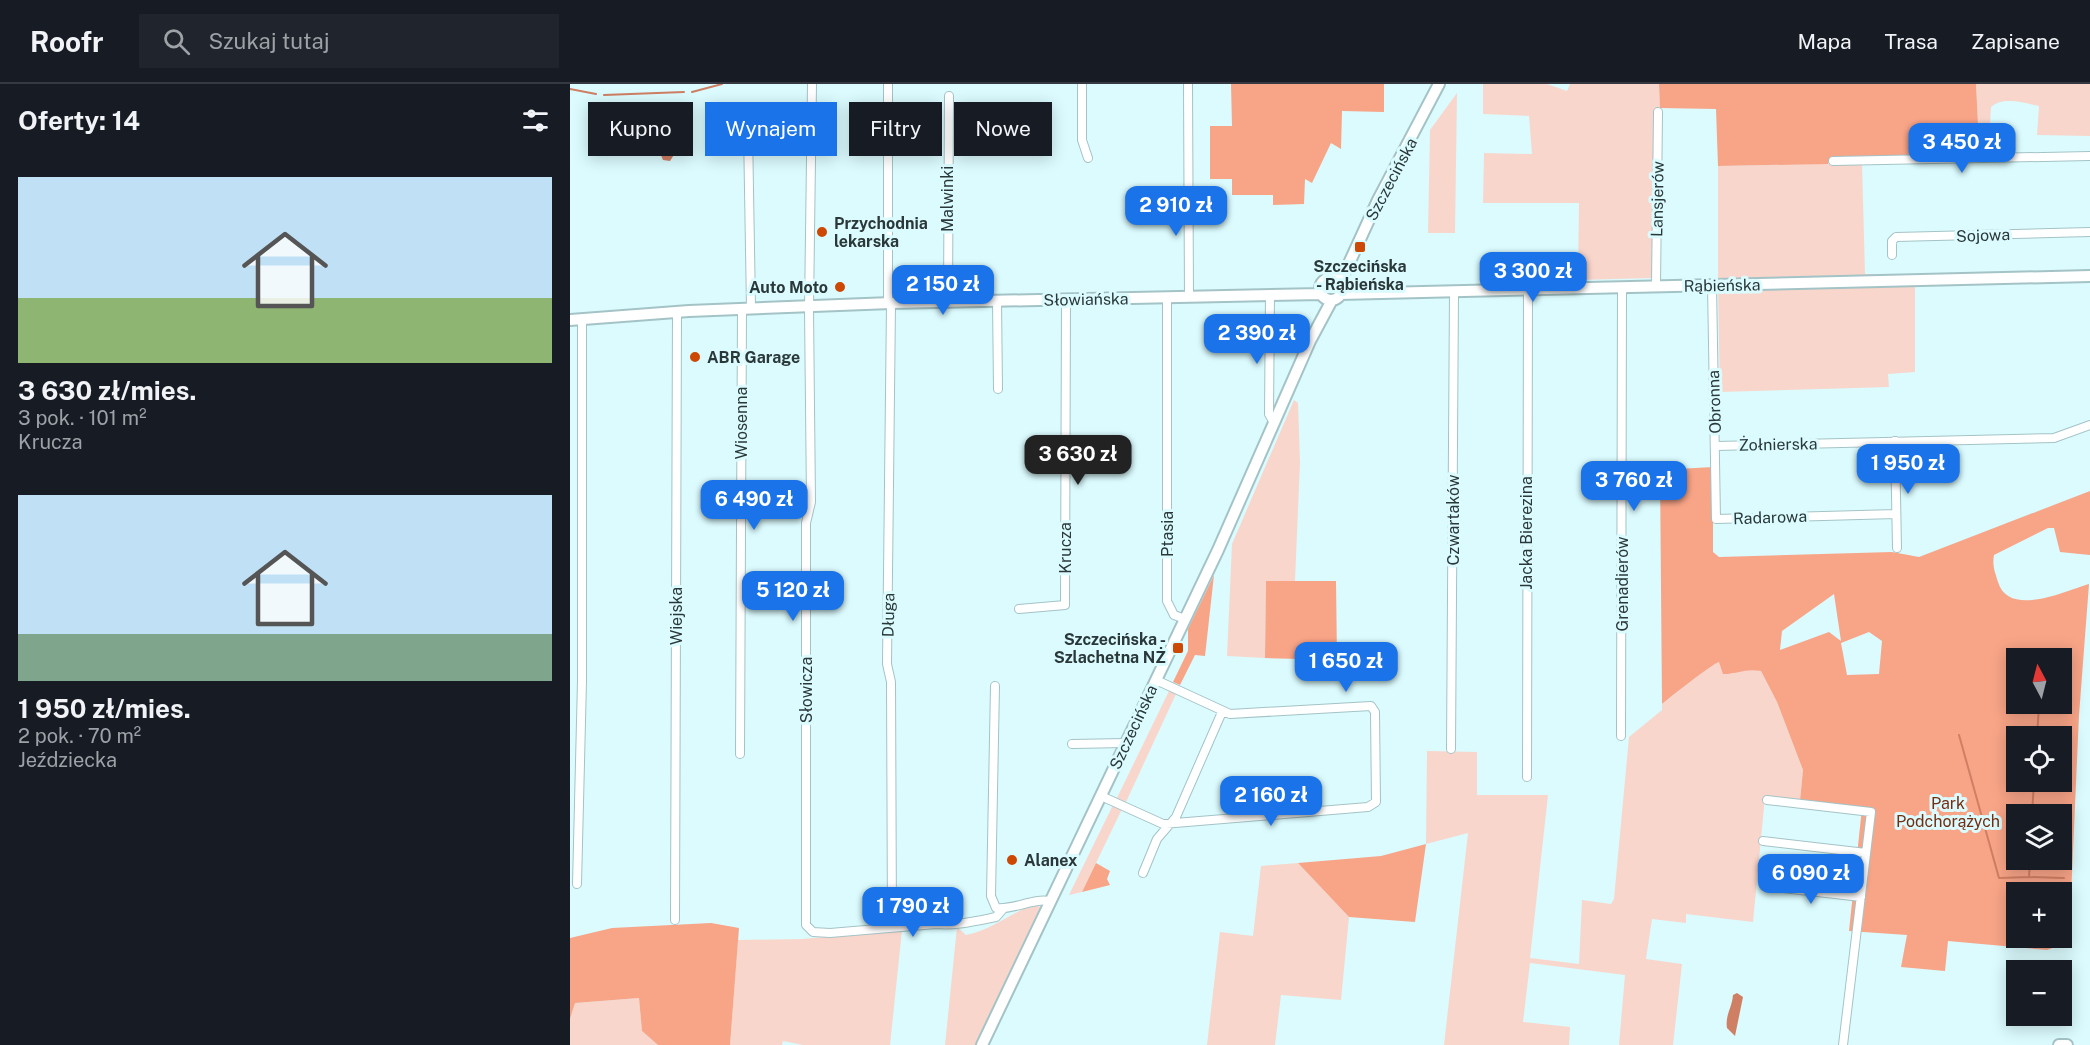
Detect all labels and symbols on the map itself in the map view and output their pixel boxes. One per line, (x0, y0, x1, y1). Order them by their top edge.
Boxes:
pin: 3 450 zł (1900, 123, 2024, 174)
street label: Szczecińska (1362, 135, 1421, 224)
street label: Lansjerów (1647, 160, 1668, 237)
street label: Malwinki (938, 166, 957, 232)
pin: 2 910 zł (1114, 186, 1238, 237)
place label: Przychodnia lekarska (834, 214, 928, 251)
marker: Przychodnia lekarska (815, 225, 829, 239)
street label: Sojowa (1956, 225, 2010, 246)
marker: Szczecińska - Rąbieńska (1353, 240, 1367, 254)
pin: 3 300 zł (1471, 252, 1595, 303)
place label: Szczecińska - Rąbieńska (1313, 257, 1407, 294)
pin: 2 150 zł (881, 265, 1005, 316)
street label: Rąbieńska (1683, 275, 1761, 296)
place label: Auto Moto (749, 278, 828, 297)
marker: Auto Moto (833, 280, 847, 294)
street label: Słowiańska (1043, 289, 1129, 310)
pin: 2 390 zł (1195, 314, 1319, 365)
place label: ABR Garage (707, 348, 800, 367)
marker: ABR Garage (688, 350, 702, 364)
street label: Obronna (1704, 370, 1725, 434)
street label: Wiosenna (732, 387, 751, 459)
street label: Żołnierska (1738, 433, 1818, 455)
pin: 3 630 zł (1016, 435, 1140, 486)
pin: 1 950 zł (1846, 444, 1970, 495)
pin: 3 760 zł (1572, 461, 1696, 512)
street label: Czwartaków (1444, 474, 1463, 565)
street label: Jacka Bierezina (1517, 476, 1536, 590)
pin: 6 490 zł (692, 480, 816, 531)
street label: Radarowa (1733, 507, 1807, 528)
street label: Ptasia (1158, 511, 1177, 557)
street label: Krucza (1056, 522, 1075, 574)
street label: Grenadierów (1613, 536, 1632, 632)
pin: 5 120 zł (731, 571, 855, 622)
street label: Wiejska (667, 587, 686, 645)
street label: Długa (879, 593, 898, 637)
place label: Szczecińska - Szlachetna NŻ (1054, 630, 1166, 667)
marker: Szczecińska - Szlachetna NŻ (1171, 641, 1185, 655)
pin: 1 650 zł (1284, 642, 1408, 693)
north arrow (2006, 648, 2072, 714)
street label: Słowicza (797, 657, 816, 723)
street label: Szczecińska (1106, 682, 1161, 772)
pin: 2 160 zł (1209, 776, 1333, 827)
park label: Park Podchorążych (1896, 794, 2000, 831)
place label: Alanex (1024, 851, 1078, 870)
marker: Alanex (1005, 853, 1019, 867)
pin: 6 090 zł (1749, 854, 1873, 905)
pin: 1 790 zł (851, 887, 975, 938)

